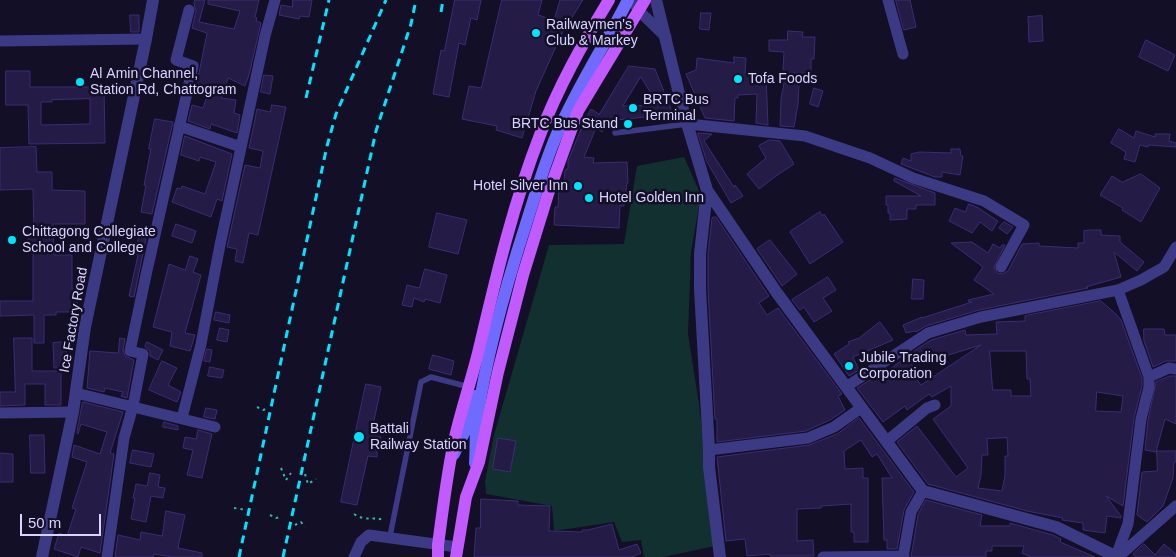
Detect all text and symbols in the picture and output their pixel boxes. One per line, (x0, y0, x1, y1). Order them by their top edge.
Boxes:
place label: Railwaymen's Club & Markey (546, 17, 638, 49)
marker: Railwaymen's Club & Markey (530, 27, 542, 39)
place label: Al Amin Channel, Station Rd, Chattogram (90, 66, 236, 98)
place label: Tofa Foods (748, 71, 817, 87)
marker: Tofa Foods (732, 73, 744, 85)
marker: Al Amin Channel, Station Rd, Chattogram (74, 76, 86, 88)
place label: BRTC Bus Terminal (643, 92, 709, 124)
marker: BRTC Bus Terminal (627, 102, 639, 114)
place label: BRTC Bus Stand (512, 116, 618, 132)
marker: BRTC Bus Stand (622, 118, 634, 130)
place label: Hotel Silver Inn (473, 178, 568, 194)
marker: Hotel Silver Inn (572, 180, 584, 192)
place label: Hotel Golden Inn (599, 190, 704, 206)
marker: Hotel Golden Inn (583, 192, 595, 204)
place label: Chittagong Collegiate School and College (22, 224, 156, 256)
marker: Chittagong Collegiate School and College (6, 234, 18, 246)
street label: Ice Factory Road (56, 266, 92, 374)
place label: Jubile Trading Corporation (859, 350, 946, 382)
marker: Jubile Trading Corporation (843, 360, 855, 372)
place label: Battali Railway Station (370, 421, 466, 454)
marker: Battali Railway Station (352, 430, 366, 444)
scale bar (22, 504, 104, 536)
text: 50 m (28, 514, 61, 531)

